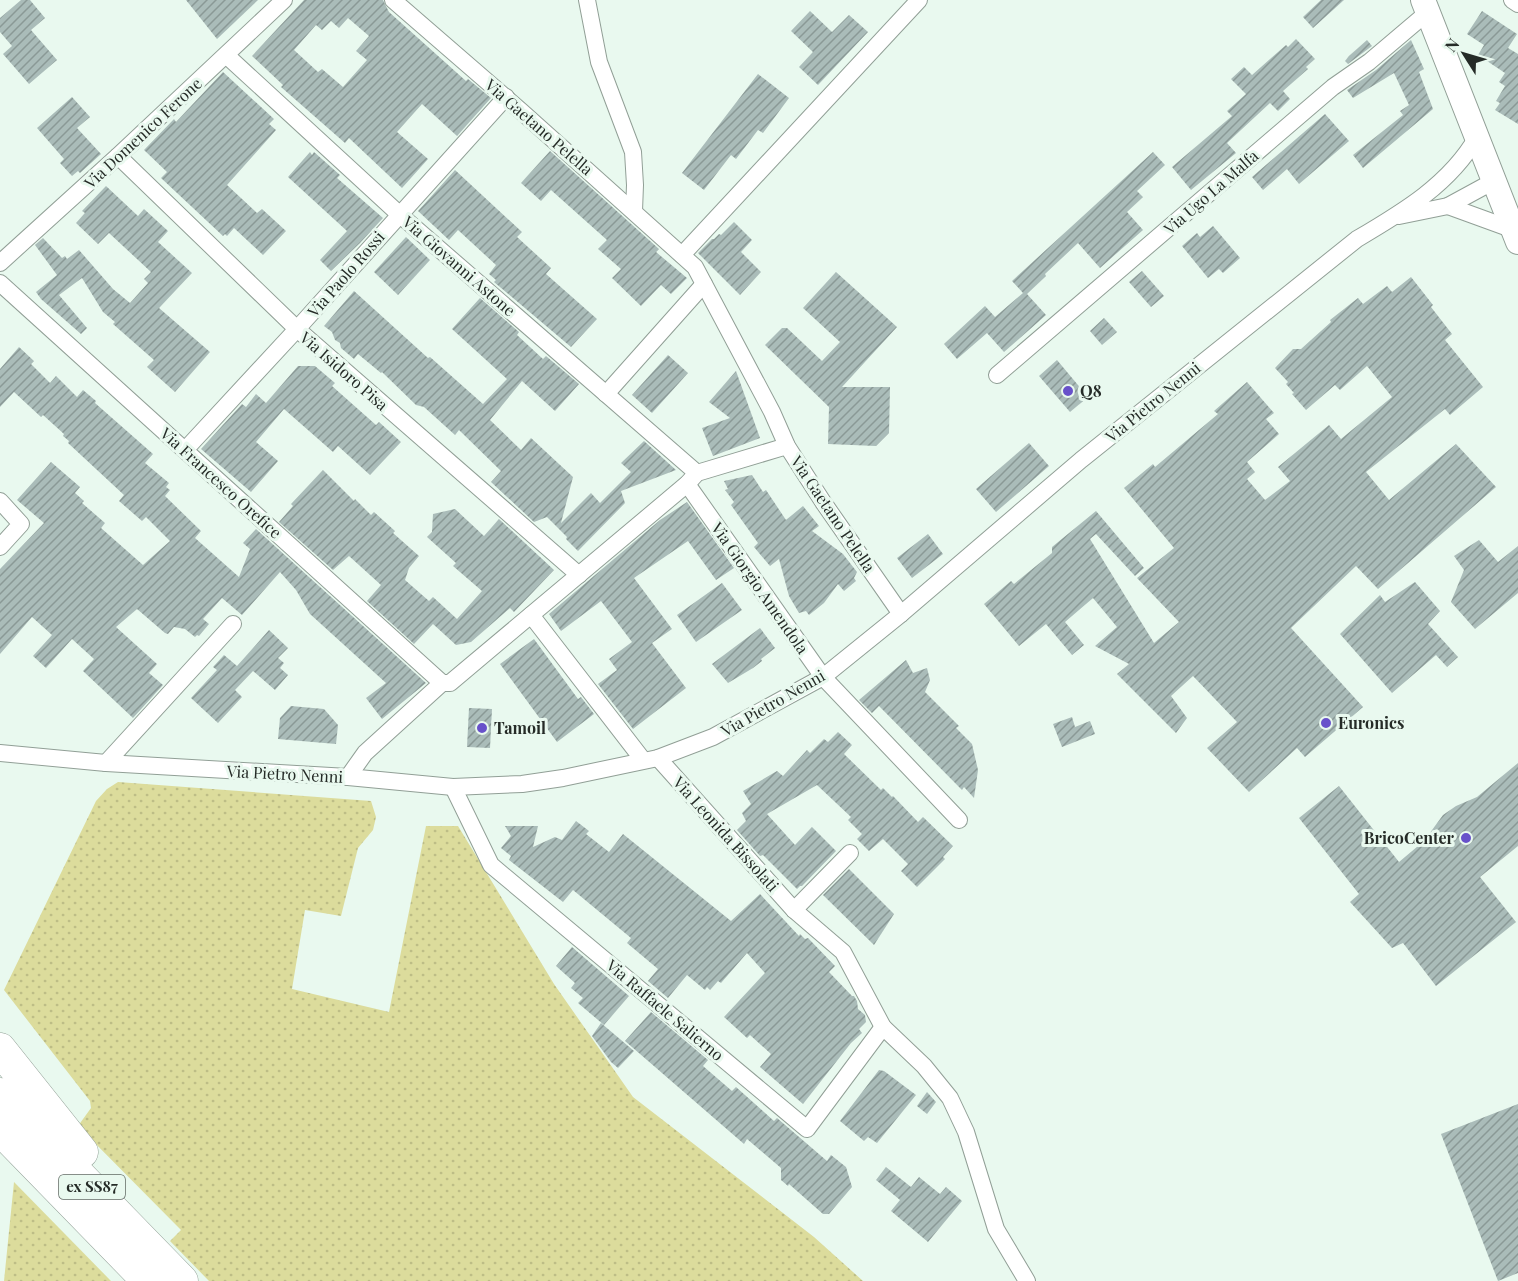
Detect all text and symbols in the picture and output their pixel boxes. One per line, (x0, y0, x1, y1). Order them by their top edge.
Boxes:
north arrow (1434, 24, 1494, 84)
text: N (1440, 33, 1464, 56)
street label: Via Domenico Ferone (79, 73, 206, 193)
street label: Via Gaetano Pelella (480, 73, 598, 179)
street label: Via Ugo La Malfa (1158, 145, 1262, 239)
street label: Via Giovanni Astone (398, 210, 520, 320)
street label: Via Paolo Rossi (302, 226, 389, 322)
street label: Via Isidoro Pisa (295, 326, 393, 415)
street label: Via Pietro Nenni (1100, 357, 1205, 447)
place label: Q8 (1080, 380, 1102, 401)
marker: Q8 (1061, 384, 1075, 398)
street label: Via Francesco Orefice (156, 422, 286, 543)
street label: Via Gaetano Pelella (786, 451, 880, 576)
street label: Via Giorgio Amendola (707, 517, 814, 658)
street label: Via Pietro Nenni (716, 664, 829, 741)
place label: Euronics (1338, 712, 1404, 733)
marker: Euronics (1319, 716, 1333, 730)
place label: Tamoil (494, 717, 546, 738)
marker: Tamoil (475, 721, 489, 735)
street label: Via Pietro Nenni (225, 760, 344, 787)
street label: Via Leonida Bissolati (668, 771, 784, 896)
place label: BricoCenter (1364, 827, 1455, 848)
marker: BricoCenter (1459, 831, 1473, 845)
street label: Via Raffaele Salierno (602, 954, 728, 1065)
road number: ex SS87 (59, 1175, 125, 1199)

